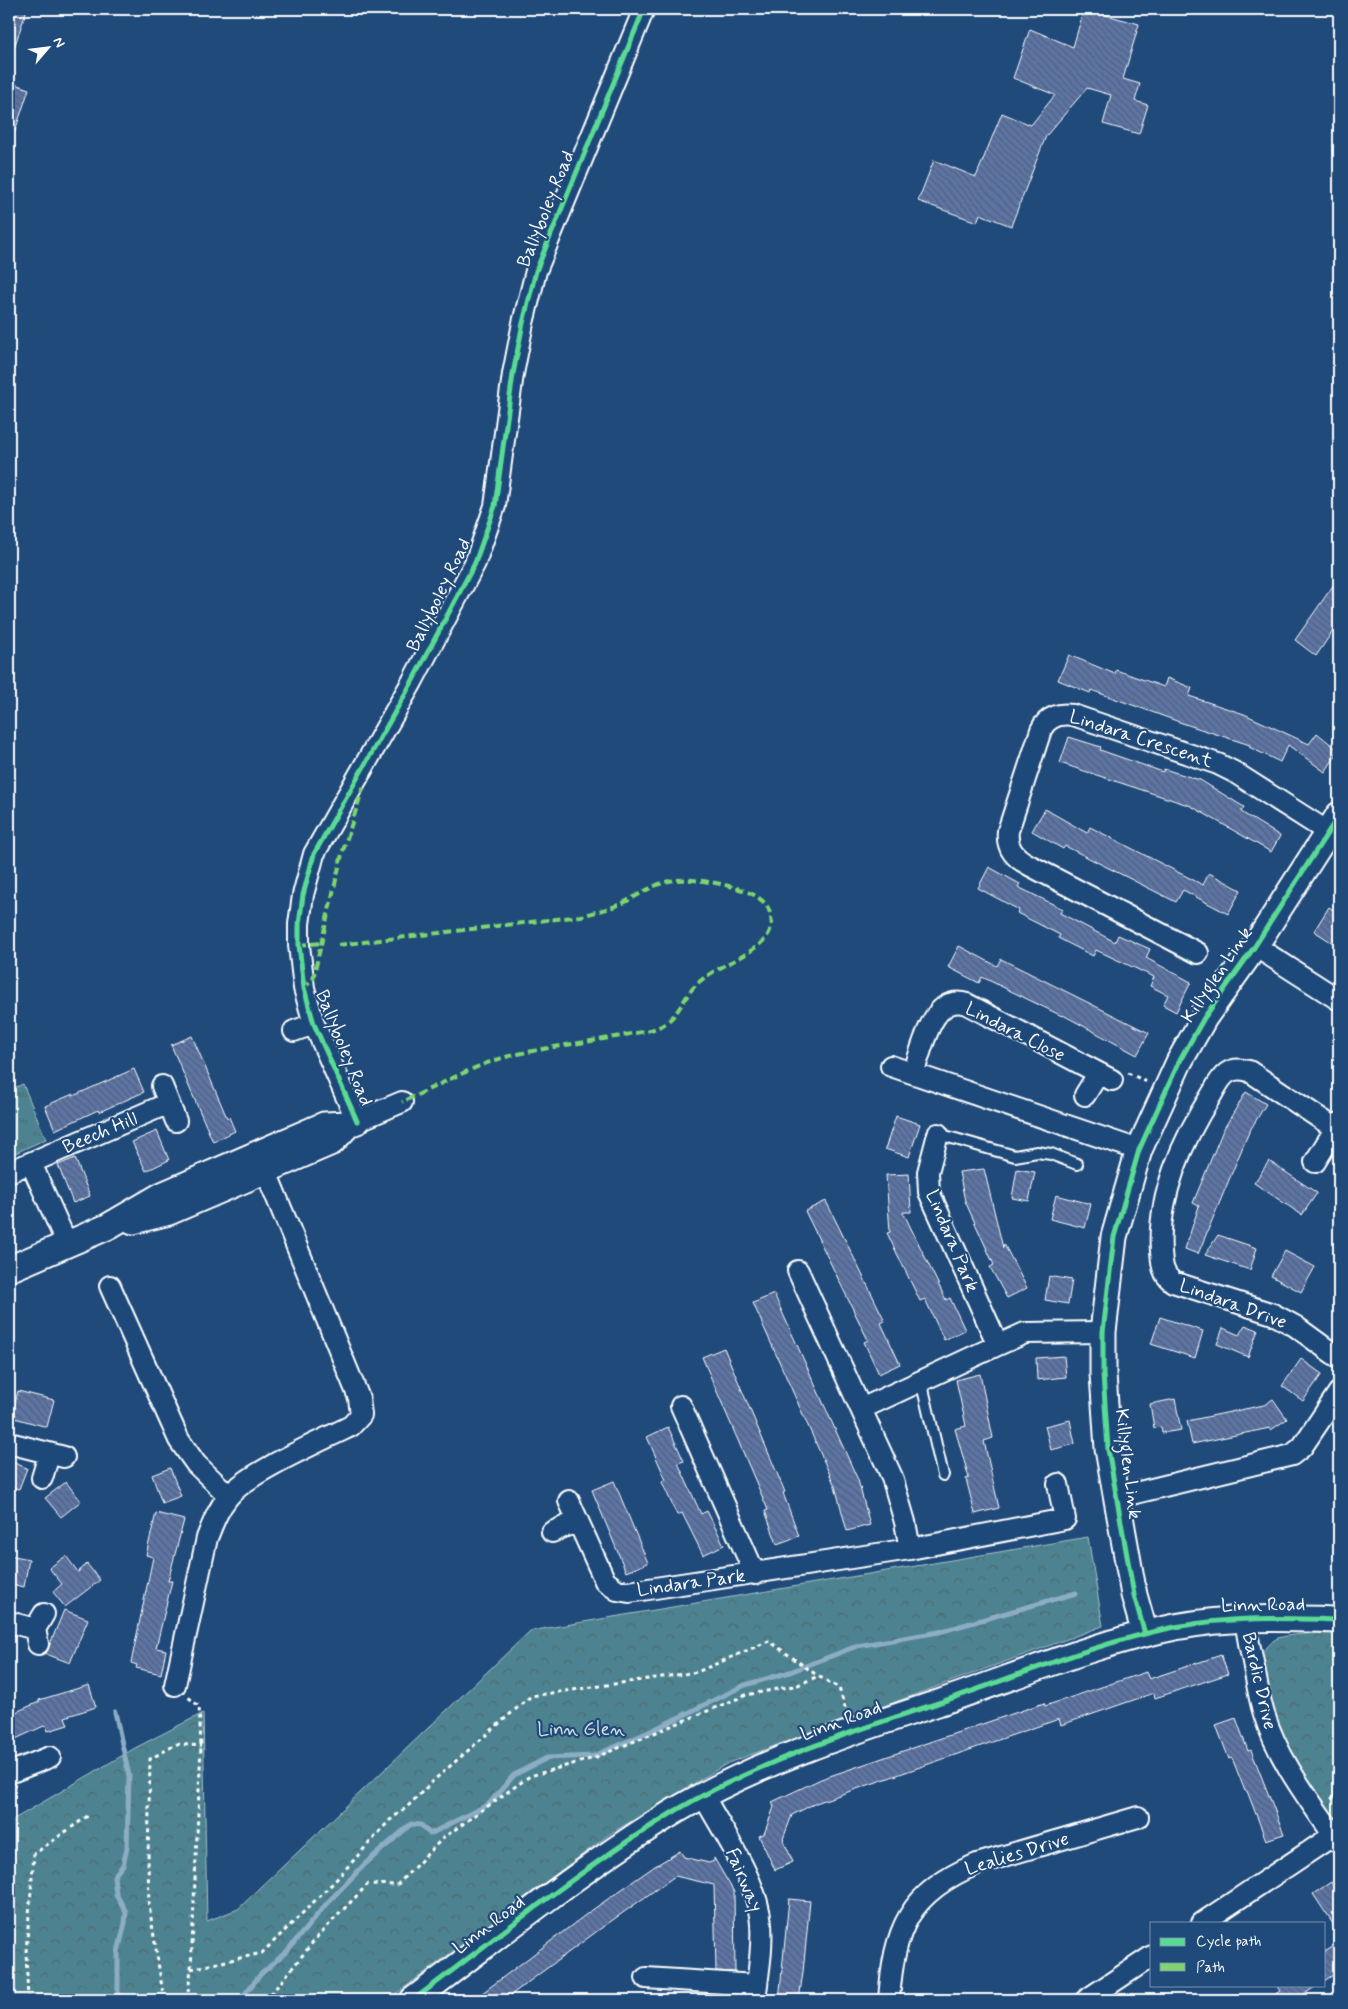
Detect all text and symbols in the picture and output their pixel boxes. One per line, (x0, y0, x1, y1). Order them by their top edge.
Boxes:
north arrow (22, 22, 72, 72)
text: N (48, 34, 69, 51)
street label: Ballyboley Road (511, 147, 582, 271)
street label: Ballyboley Road (401, 534, 478, 656)
street label: Lindara Crescent (1066, 704, 1216, 774)
street label: Killyglen Link (1176, 922, 1261, 1030)
street label: Ballyboley Road (308, 986, 379, 1110)
street label: Lindara Close (961, 996, 1069, 1068)
street label: Beech Hill (59, 1106, 141, 1160)
street label: Lindara Park (919, 1186, 985, 1296)
street label: Lindara Drive (1176, 1273, 1290, 1335)
street label: Killyglen Link (1106, 1407, 1147, 1521)
street label: Lindara Park (635, 1563, 747, 1603)
street label: Linn Road (1221, 1592, 1305, 1618)
street label: Bardic Drive (1236, 1630, 1282, 1732)
street label: Linn Road (797, 1695, 885, 1747)
park label: Linn Glen (537, 1717, 625, 1742)
street label: Lealies Drive (962, 1826, 1072, 1882)
street label: Fairway (718, 1844, 769, 1916)
street label: Linn Road (448, 1890, 530, 1960)
legend (1150, 1922, 1326, 1986)
text: Cycle path (1196, 1932, 1261, 1952)
text: Path (1196, 1958, 1225, 1978)

